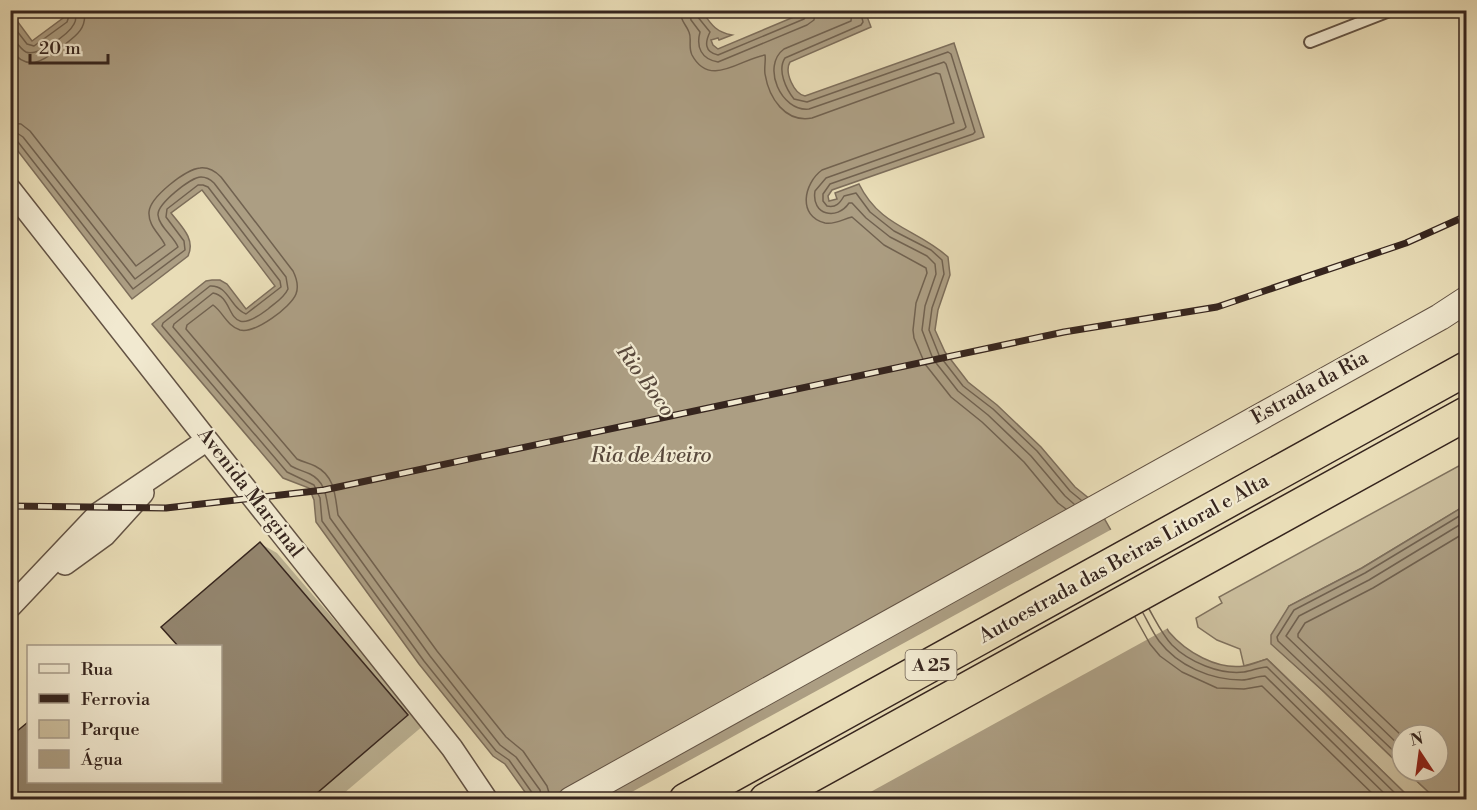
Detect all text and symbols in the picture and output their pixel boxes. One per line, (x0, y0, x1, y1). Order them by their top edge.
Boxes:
scale bar (30, 27, 108, 65)
text: 20 m (39, 37, 81, 60)
water label: Rio Boco (610, 339, 680, 422)
street label: Estrada da Ria (1247, 345, 1374, 431)
street label: Avenida Marginal (191, 422, 308, 563)
water label: Ria de Aveiro (589, 443, 712, 469)
street label: Autoestrada das Beiras Litoral e Alta (974, 468, 1274, 650)
legend (27, 645, 222, 783)
road number: A 25 (906, 650, 956, 680)
text: Rua (81, 658, 114, 681)
text: Ferrovia (81, 688, 151, 711)
text: Parque (81, 718, 140, 741)
north arrow (1390, 723, 1450, 783)
text: N (1408, 728, 1426, 751)
text: Água (80, 748, 123, 771)

